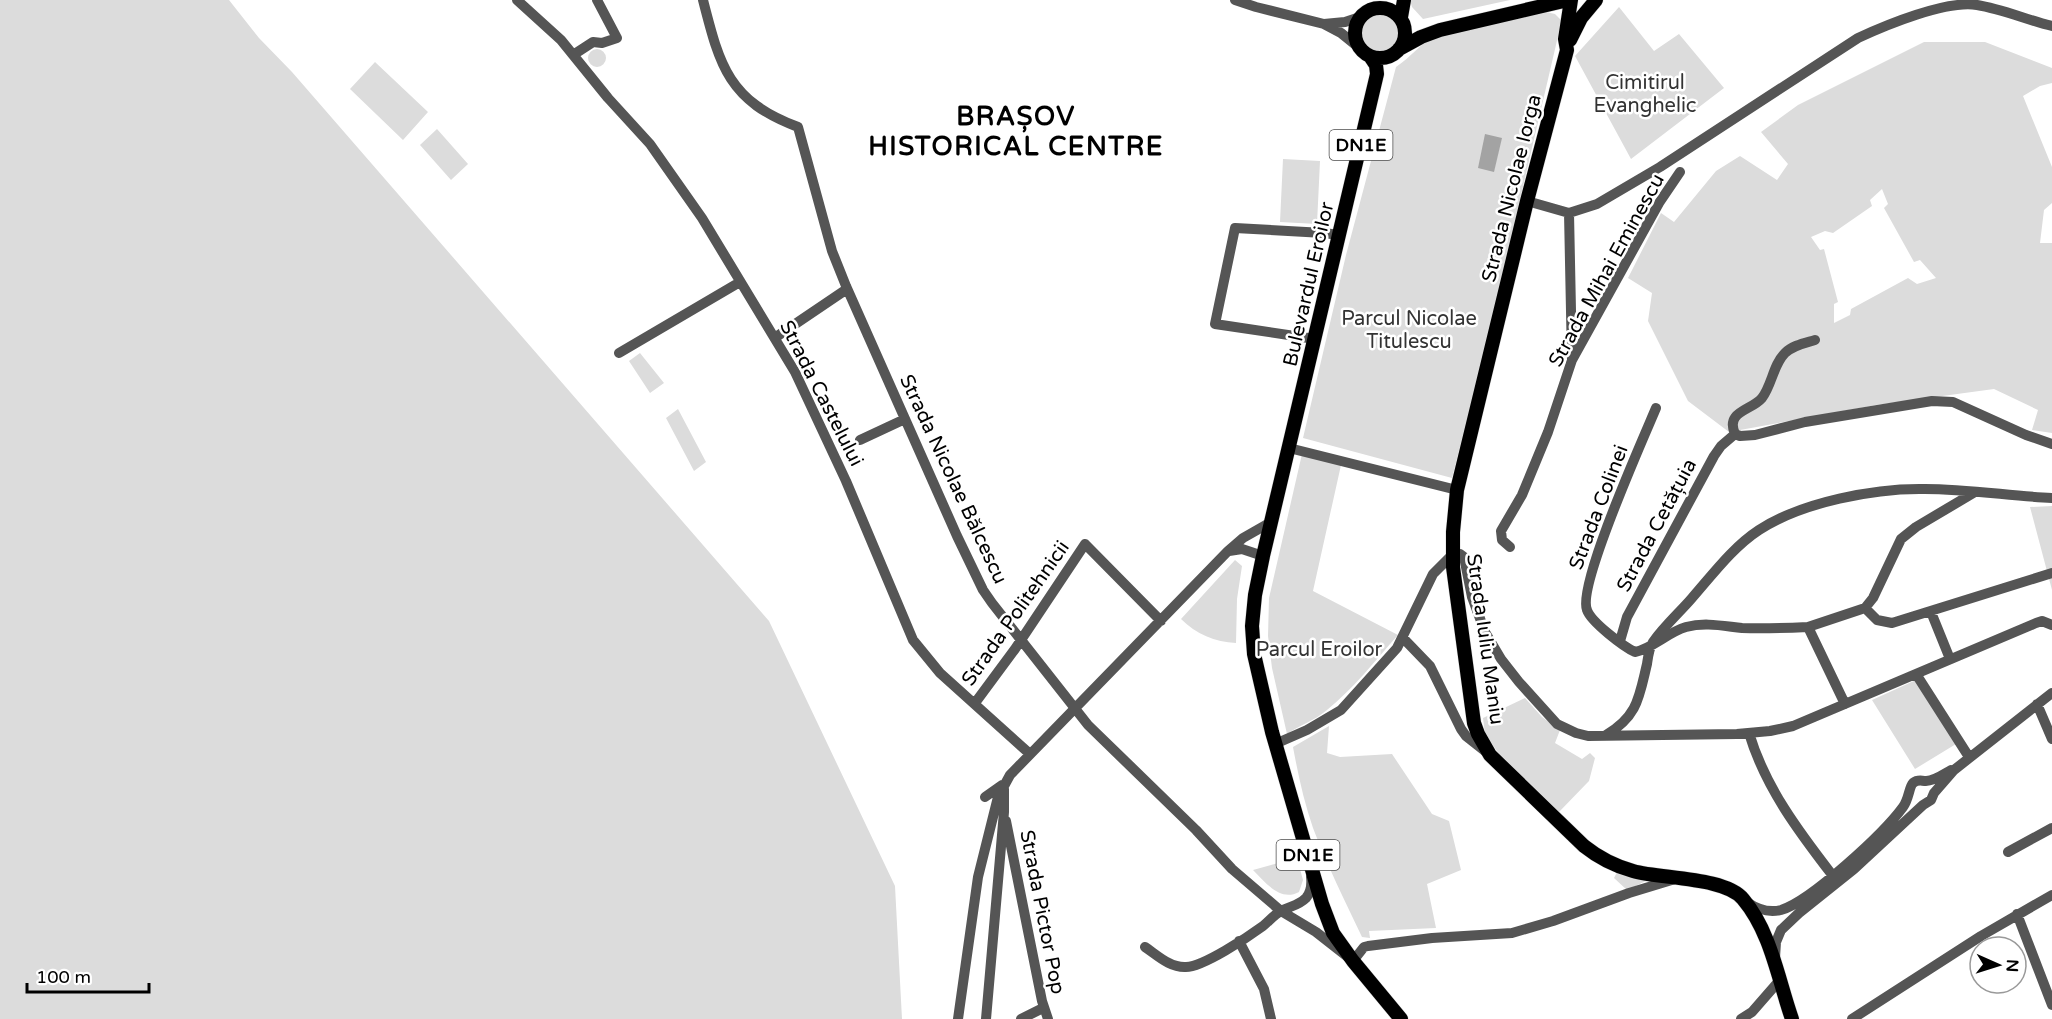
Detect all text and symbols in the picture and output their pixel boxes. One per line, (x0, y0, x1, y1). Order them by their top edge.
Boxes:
park label: Cimitirul Evanghelic (1593, 71, 1697, 118)
street label: Strada Nicolae Iorga (1477, 92, 1547, 285)
district label: BRAȘOV HISTORICAL CENTRE (868, 101, 1164, 162)
road number: DN1E (1330, 130, 1392, 160)
street label: Strada Mihai Eminescu (1544, 170, 1670, 371)
street label: Bulevardul Eroilor (1278, 199, 1340, 369)
park label: Parcul Nicolae Titulescu (1341, 307, 1477, 354)
street label: Strada Castelului (774, 317, 868, 470)
street label: Strada Nicolae Bălcescu (894, 371, 1012, 588)
street label: Strada Colinei (1564, 442, 1634, 573)
street label: Strada Cetățuia (1612, 455, 1702, 596)
street label: Strada Politehnicii (957, 536, 1075, 691)
street label: Strada Iuliu Maniu (1461, 552, 1509, 726)
park label: Parcul Eroilor (1256, 638, 1383, 662)
street label: Strada Pictor Pop (1014, 828, 1070, 996)
road number: DN1E (1276, 840, 1340, 870)
north arrow (1968, 935, 2028, 995)
scale bar (27, 956, 148, 994)
text: N (2002, 959, 2022, 973)
text: 100 m (36, 966, 91, 988)

